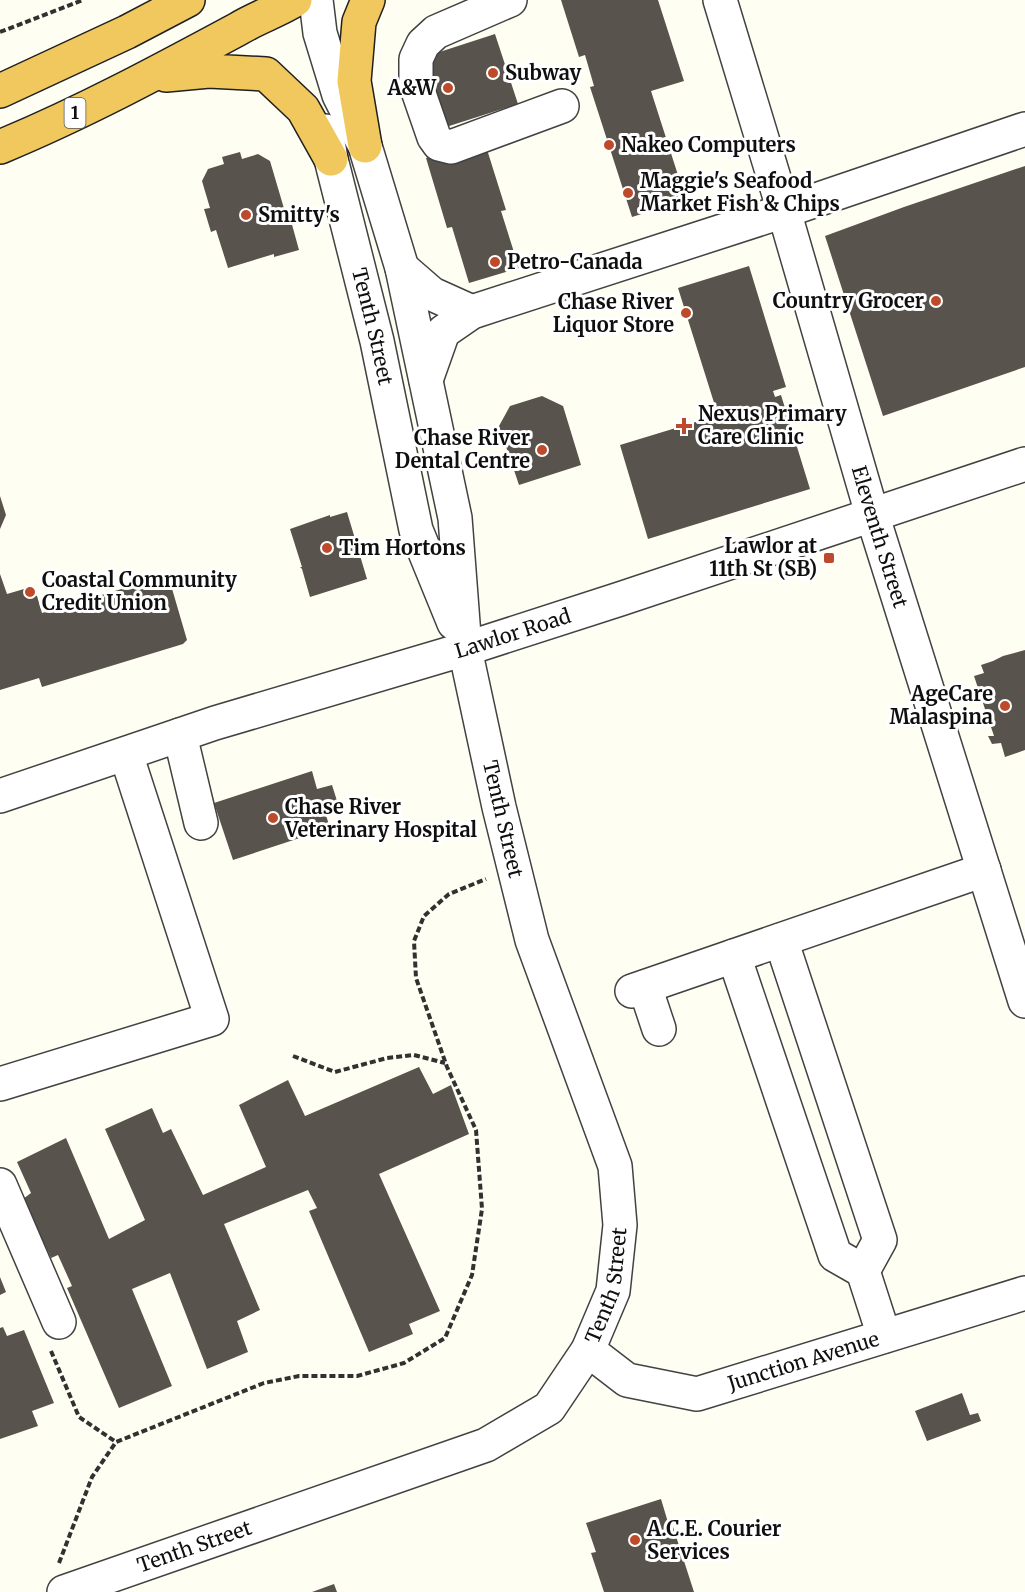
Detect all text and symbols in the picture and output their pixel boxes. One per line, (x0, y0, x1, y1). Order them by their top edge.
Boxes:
place label: Subway (505, 60, 582, 85)
marker: Subway (486, 66, 500, 80)
place label: A&W (386, 75, 437, 100)
marker: A&W (441, 81, 455, 95)
road number: 1 (64, 98, 86, 128)
place label: Nakeo Computers (621, 132, 796, 157)
marker: Nakeo Computers (602, 138, 616, 152)
place label: Maggie's Seafood Market Fish & Chips (640, 168, 840, 216)
marker: Maggie's Seafood Market Fish & Chips (621, 186, 635, 200)
place label: Smitty's (258, 202, 340, 227)
marker: Smitty's (239, 208, 253, 222)
place label: Petro-Canada (507, 249, 643, 274)
marker: Petro-Canada (488, 255, 502, 269)
street label: Tenth Street (347, 265, 399, 387)
place label: Country Grocer (773, 288, 924, 313)
place label: Chase River Liquor Store (553, 289, 674, 337)
marker: Country Grocer (929, 294, 943, 308)
marker: Chase River Liquor Store (679, 306, 693, 320)
place label: Nexus Primary Care Clinic (698, 401, 847, 449)
marker: Nexus Primary Care Clinic (675, 417, 693, 435)
place label: Chase River Dental Centre (395, 425, 530, 473)
marker: Chase River Dental Centre (535, 443, 549, 457)
street label: Eleventh Street (847, 463, 914, 611)
place label: Lawlor at 11th St (SB) (709, 533, 817, 581)
place label: Tim Hortons (339, 535, 466, 560)
marker: Tim Hortons (320, 541, 334, 555)
marker: Lawlor at 11th St (SB) (822, 551, 836, 565)
place label: Coastal Community Credit Union (42, 567, 237, 615)
marker: Coastal Community Credit Union (23, 585, 37, 599)
street label: Lawlor Road (452, 603, 574, 663)
place label: AgeCare Malaspina (889, 681, 993, 729)
marker: AgeCare Malaspina (998, 699, 1012, 713)
street label: Tenth Street (478, 758, 529, 880)
place label: Chase River Veterinary Hospital (284, 794, 478, 842)
marker: Chase River Veterinary Hospital (266, 811, 280, 825)
street label: Tenth Street (579, 1226, 632, 1347)
street label: Junction Avenue (724, 1326, 882, 1396)
street label: Tenth Street (134, 1515, 255, 1578)
place label: A.C.E. Courier Services (646, 1516, 781, 1564)
marker: A.C.E. Courier Services (628, 1533, 642, 1547)

